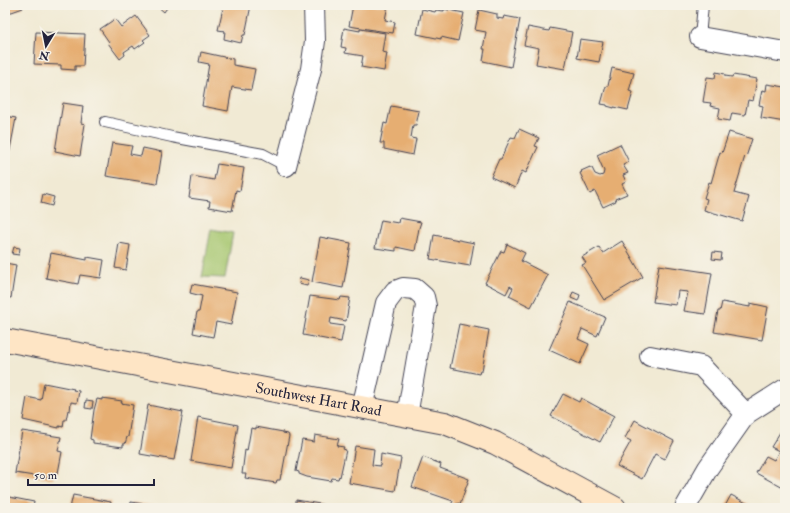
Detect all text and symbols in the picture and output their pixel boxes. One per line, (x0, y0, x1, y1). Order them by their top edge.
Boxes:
north arrow (26, 26, 66, 66)
text: N (37, 48, 51, 63)
street label: Southwest Hart Road (254, 378, 384, 421)
scale bar (28, 461, 154, 487)
text: 50 m (34, 468, 58, 483)

